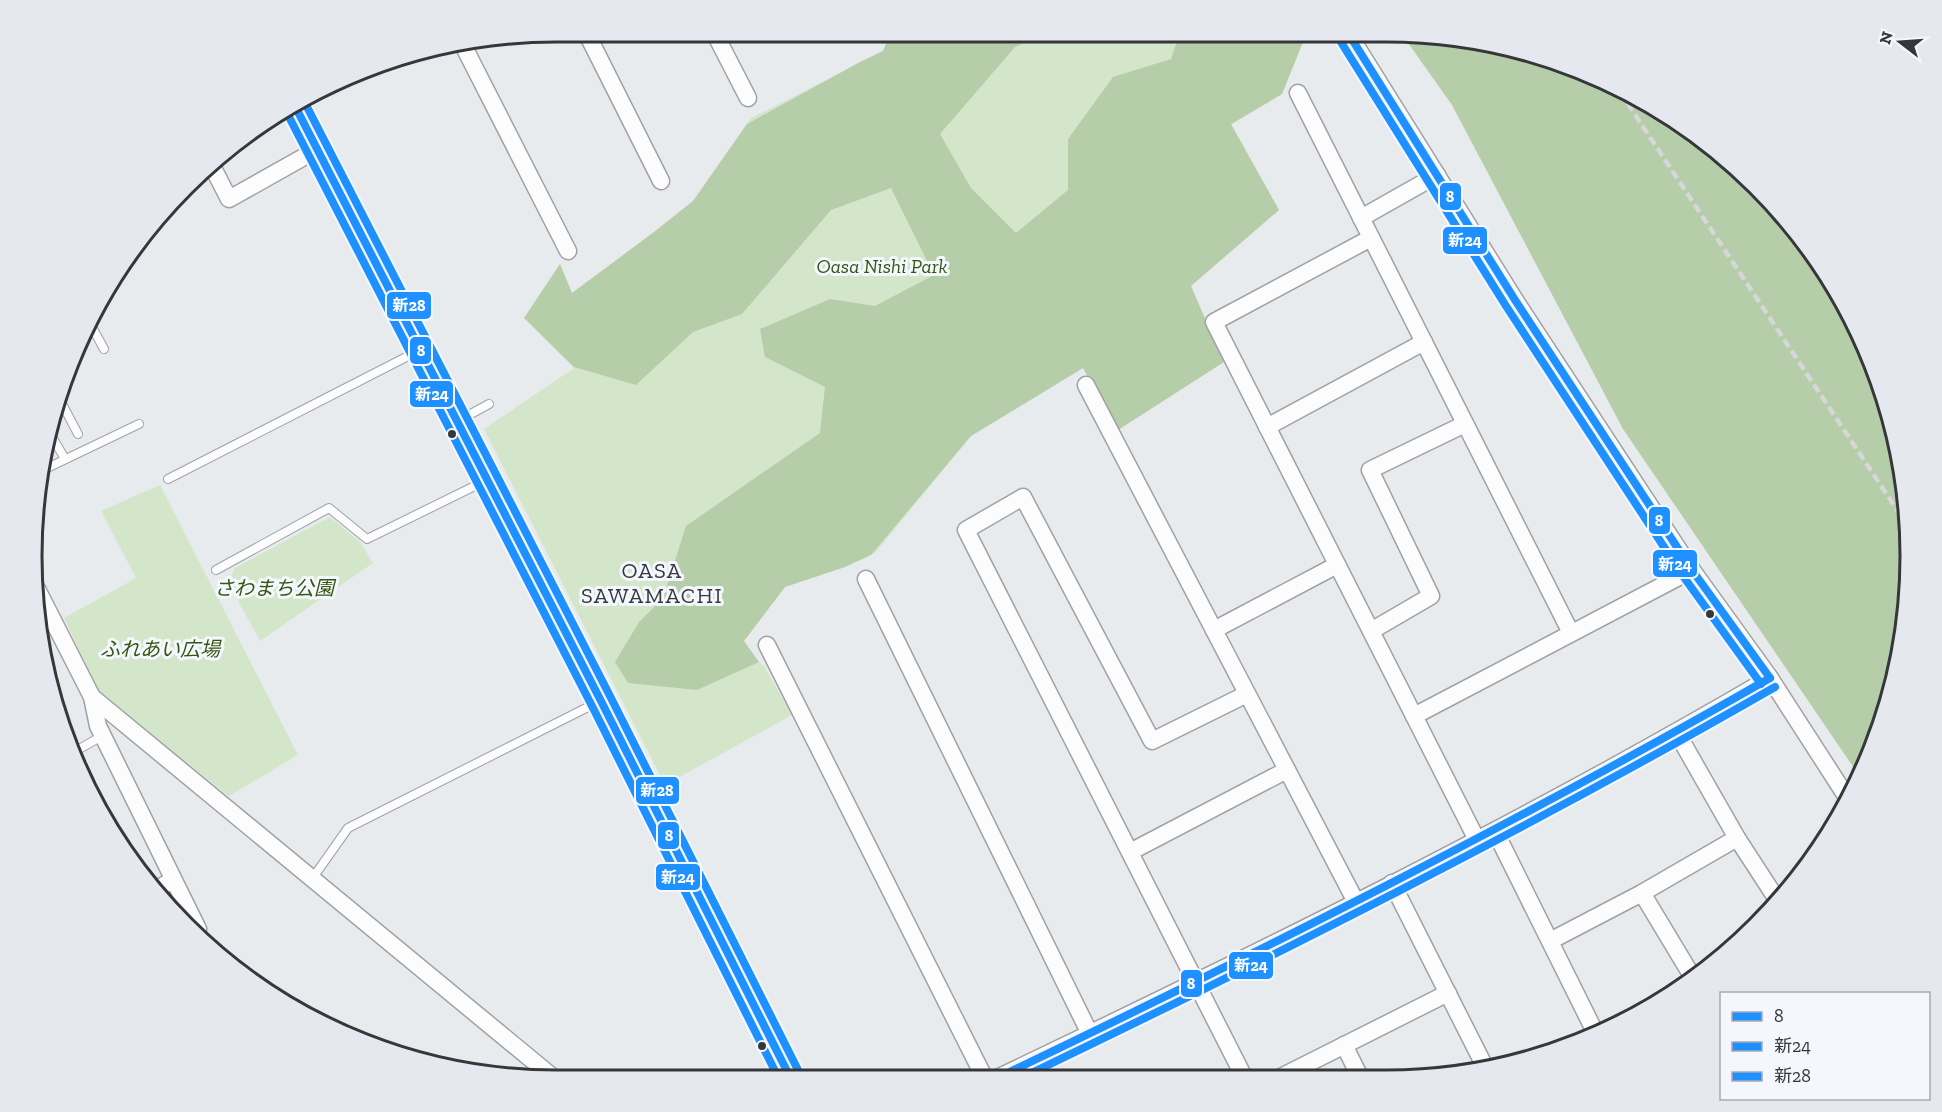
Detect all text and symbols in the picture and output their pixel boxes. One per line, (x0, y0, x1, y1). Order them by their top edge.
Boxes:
north arrow (1870, 12, 1930, 72)
text: N (1875, 29, 1897, 46)
line badge: 8 (1439, 182, 1462, 211)
text: 8 (1446, 187, 1455, 206)
line badge: 新24 (1442, 226, 1488, 255)
text: 新24 (1448, 231, 1482, 250)
park label: Oasa Nishi Park (817, 254, 948, 278)
line badge: 新28 (386, 291, 432, 320)
text: 新28 (392, 296, 426, 315)
line badge: 8 (409, 336, 432, 365)
text: 8 (417, 341, 426, 360)
line badge: 新24 (409, 380, 454, 408)
text: 新24 (415, 385, 449, 404)
unlabelled marker (446, 428, 458, 440)
line badge: 8 (1648, 506, 1671, 535)
text: 8 (1655, 511, 1664, 530)
line badge: 新24 (1652, 549, 1698, 578)
text: 新24 (1658, 555, 1692, 574)
district label: OASA SAWAMACHI (581, 557, 723, 609)
park label: さわまち公園 (214, 576, 337, 600)
unlabelled marker (1704, 608, 1716, 620)
park label: ふれあい広場 (100, 637, 222, 661)
line badge: 新28 (635, 776, 680, 805)
text: 新28 (640, 781, 674, 800)
line badge: 8 (657, 821, 680, 850)
text: 8 (665, 826, 674, 845)
line badge: 新24 (655, 863, 701, 891)
text: 新24 (661, 868, 695, 887)
line badge: 新24 (1228, 951, 1274, 980)
text: 新24 (1234, 956, 1268, 975)
line badge: 8 (1180, 969, 1203, 998)
text: 8 (1187, 974, 1196, 993)
legend (1720, 992, 1930, 1100)
text: 8 (1774, 1005, 1784, 1027)
text: 新24 (1774, 1035, 1811, 1057)
unlabelled marker (756, 1040, 768, 1052)
text: 新28 (1774, 1065, 1811, 1087)

